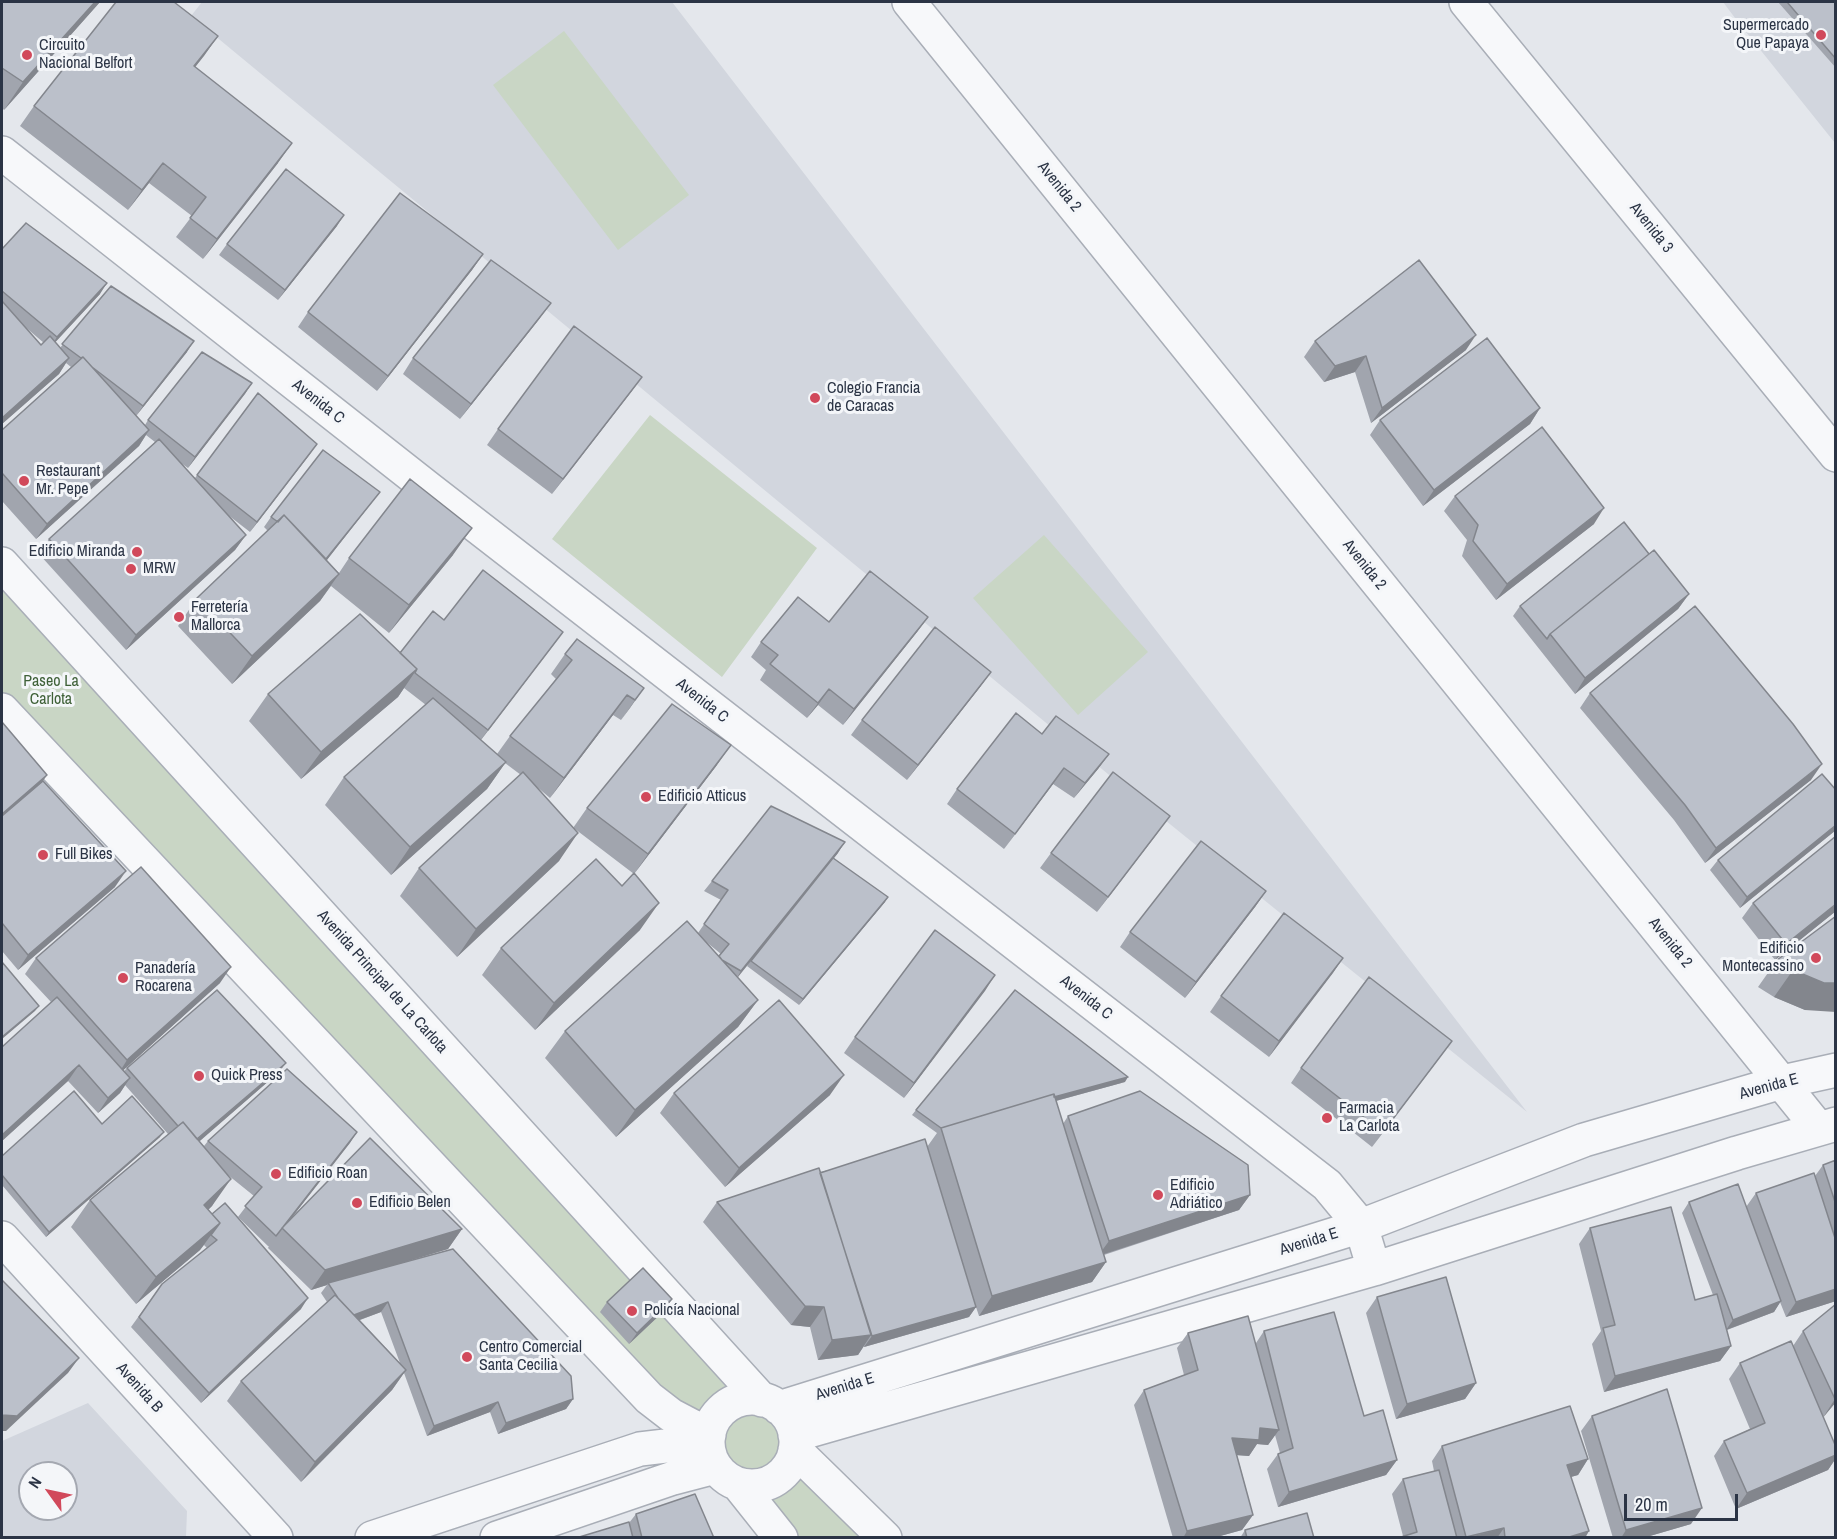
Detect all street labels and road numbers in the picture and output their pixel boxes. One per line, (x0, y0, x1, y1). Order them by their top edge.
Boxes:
street label: Avenida 2 (1033, 158, 1085, 216)
street label: Avenida 3 (1625, 199, 1677, 257)
street label: Avenida C (288, 376, 348, 428)
street label: Avenida 2 (1338, 536, 1390, 594)
street label: Avenida C (672, 675, 732, 727)
street label: Avenida Principal de La Carlota (313, 907, 451, 1057)
street label: Avenida 2 (1644, 914, 1696, 972)
street label: Avenida C (1056, 972, 1116, 1024)
street label: Avenida E (1737, 1070, 1801, 1104)
street label: Avenida E (1277, 1224, 1341, 1260)
street label: Avenida B (112, 1359, 166, 1417)
street label: Avenida E (813, 1369, 877, 1405)

